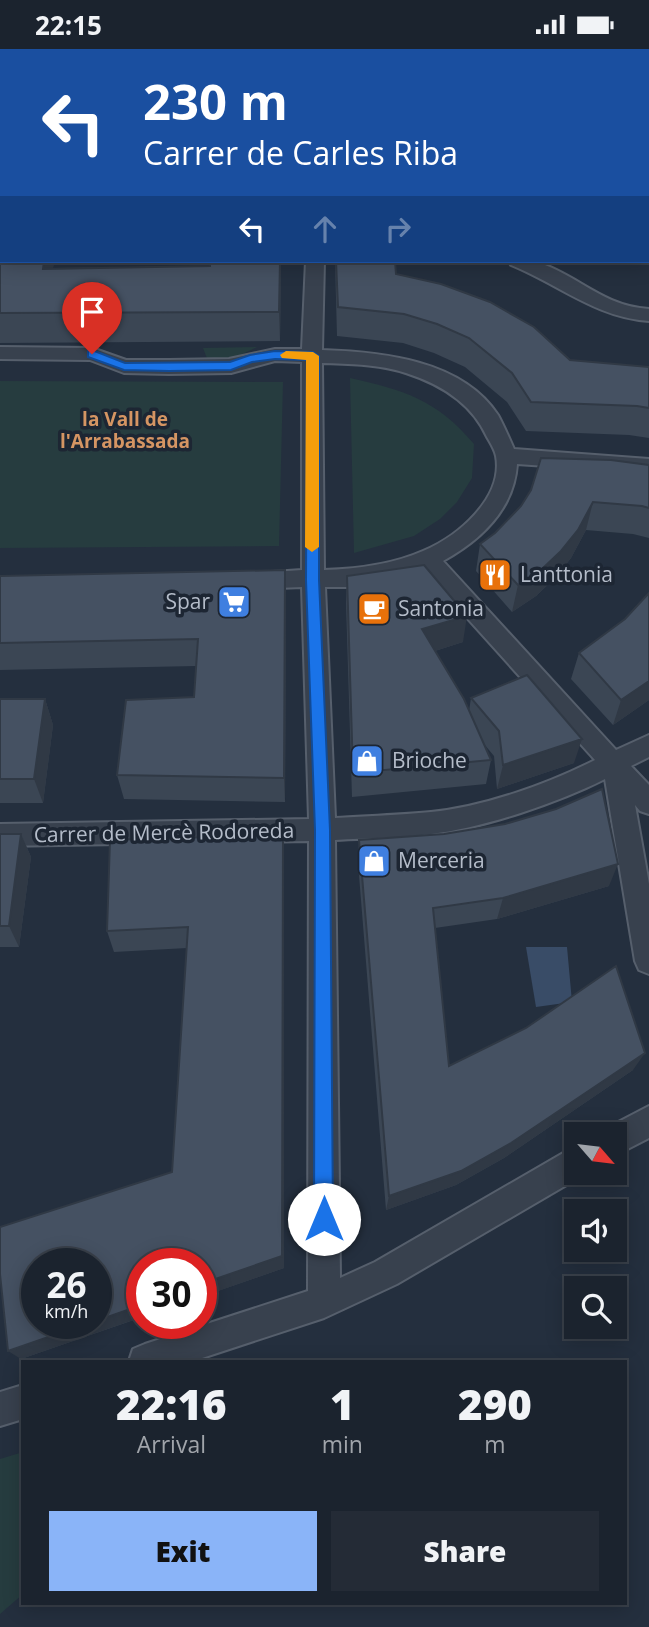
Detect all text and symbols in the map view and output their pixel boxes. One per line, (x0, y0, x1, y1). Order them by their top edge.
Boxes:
text: 22:15 (35, 7, 102, 43)
text: 230 m (143, 68, 288, 134)
icon: left (28, 77, 119, 168)
text: Carrer de Carles Riba (143, 131, 458, 174)
icon: left (233, 210, 271, 248)
icon: ahead (306, 210, 344, 248)
icon: right (379, 210, 417, 248)
pin (62, 282, 122, 354)
icon: arrive (73, 293, 111, 331)
district label: la Vall de l'Arrabassada (60, 406, 190, 454)
restaurant icon: Lanttonia (476, 556, 514, 594)
place label: Lanttonia (520, 560, 613, 588)
supermarket icon: Spar (215, 583, 253, 621)
place label: Spar (165, 587, 210, 615)
cafe icon: Santonia (355, 590, 393, 628)
place label: Santonia (398, 594, 484, 622)
shop icon: Brioche (348, 742, 386, 780)
place label: Brioche (392, 746, 467, 774)
street label: Carrer de Mercè Rodoreda (33, 816, 294, 848)
shop icon: Merceria (355, 842, 393, 880)
place label: Merceria (398, 846, 485, 874)
north arrow (564, 1122, 626, 1185)
map controls (564, 1122, 627, 1339)
position arrow (287, 1182, 361, 1256)
button: sound (564, 1199, 627, 1262)
speed limit sign: 30 (126, 1248, 217, 1339)
text: 26 (46, 1261, 87, 1308)
button: search (564, 1276, 627, 1339)
text: km/h (45, 1299, 88, 1323)
text: 22:16 (116, 1375, 227, 1432)
text: 1 (330, 1375, 355, 1432)
text: 290 (458, 1375, 532, 1432)
text: Arrival (137, 1428, 206, 1460)
text: min (322, 1428, 363, 1460)
text: m (484, 1428, 506, 1460)
button: Exit (49, 1511, 317, 1591)
button: Share (331, 1511, 599, 1591)

